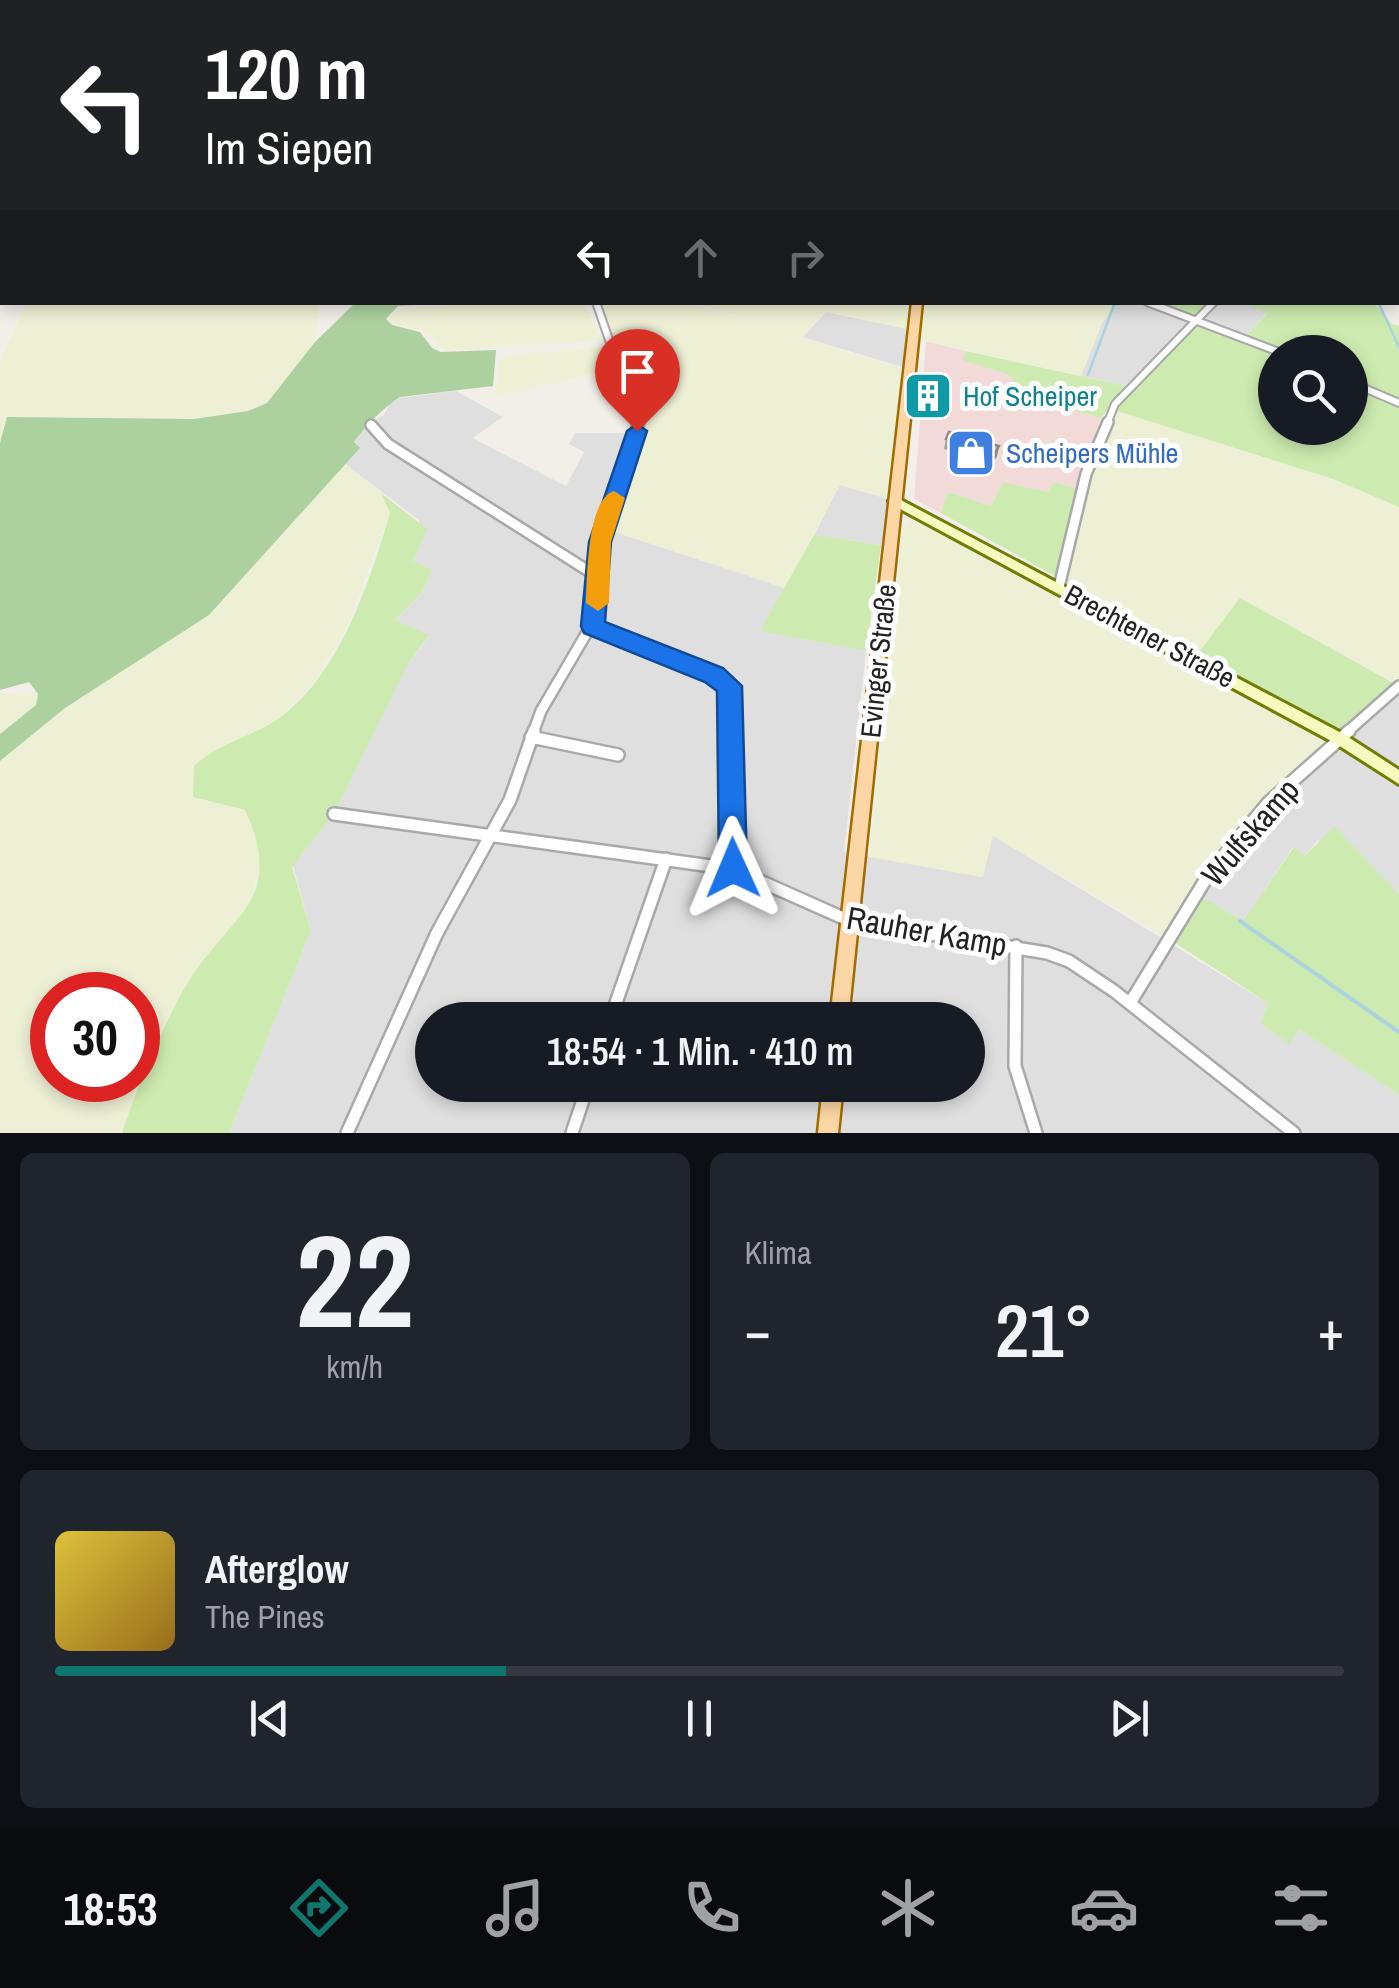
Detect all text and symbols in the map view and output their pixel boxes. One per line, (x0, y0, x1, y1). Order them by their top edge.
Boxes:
text: 120 m (205, 27, 368, 121)
icon: left (40, 40, 170, 170)
text: Im Siepen (205, 117, 373, 178)
icon: left (568, 230, 623, 285)
icon: ahead (673, 230, 728, 285)
icon: right (778, 230, 833, 285)
pin (595, 329, 680, 432)
map controls (1258, 335, 1368, 445)
button: search (1258, 335, 1368, 445)
icon: arrive (610, 344, 665, 399)
building icon: Hof Scheiper (902, 370, 954, 422)
place label: Hof Scheiper (963, 377, 1097, 415)
shop icon: Scheipers Mühle (945, 427, 997, 479)
place label: Scheipers Mühle (1006, 434, 1178, 472)
street label: Brechtener Straße (1058, 575, 1242, 697)
street label: Evinger Straße (851, 582, 905, 740)
street label: Wulfskamp (1191, 769, 1309, 895)
position arrow (681, 816, 785, 920)
street label: Rauher Kamp (844, 896, 1010, 966)
speed limit sign: 30 (30, 972, 160, 1102)
text: 18:54 · 1 Min. · 410 m (547, 1026, 853, 1077)
text: 22 (295, 1192, 414, 1368)
text: Klima (745, 1231, 812, 1274)
text: 21° (995, 1279, 1093, 1380)
text: − (745, 1293, 771, 1367)
text: + (1318, 1293, 1344, 1367)
text: km/h (326, 1345, 383, 1388)
text: Afterglow (205, 1544, 349, 1595)
text: The Pines (205, 1595, 325, 1638)
icon: previous (242, 1691, 297, 1746)
icon: pause (672, 1691, 727, 1746)
icon: next (1102, 1691, 1157, 1746)
icon: directions (284, 1873, 354, 1943)
icon: music (480, 1873, 550, 1943)
icon: phone (677, 1873, 747, 1943)
icon: climate (873, 1873, 943, 1943)
icon: car (1069, 1873, 1139, 1943)
icon: filters (1266, 1873, 1336, 1943)
text: 18:53 (63, 1878, 158, 1939)

